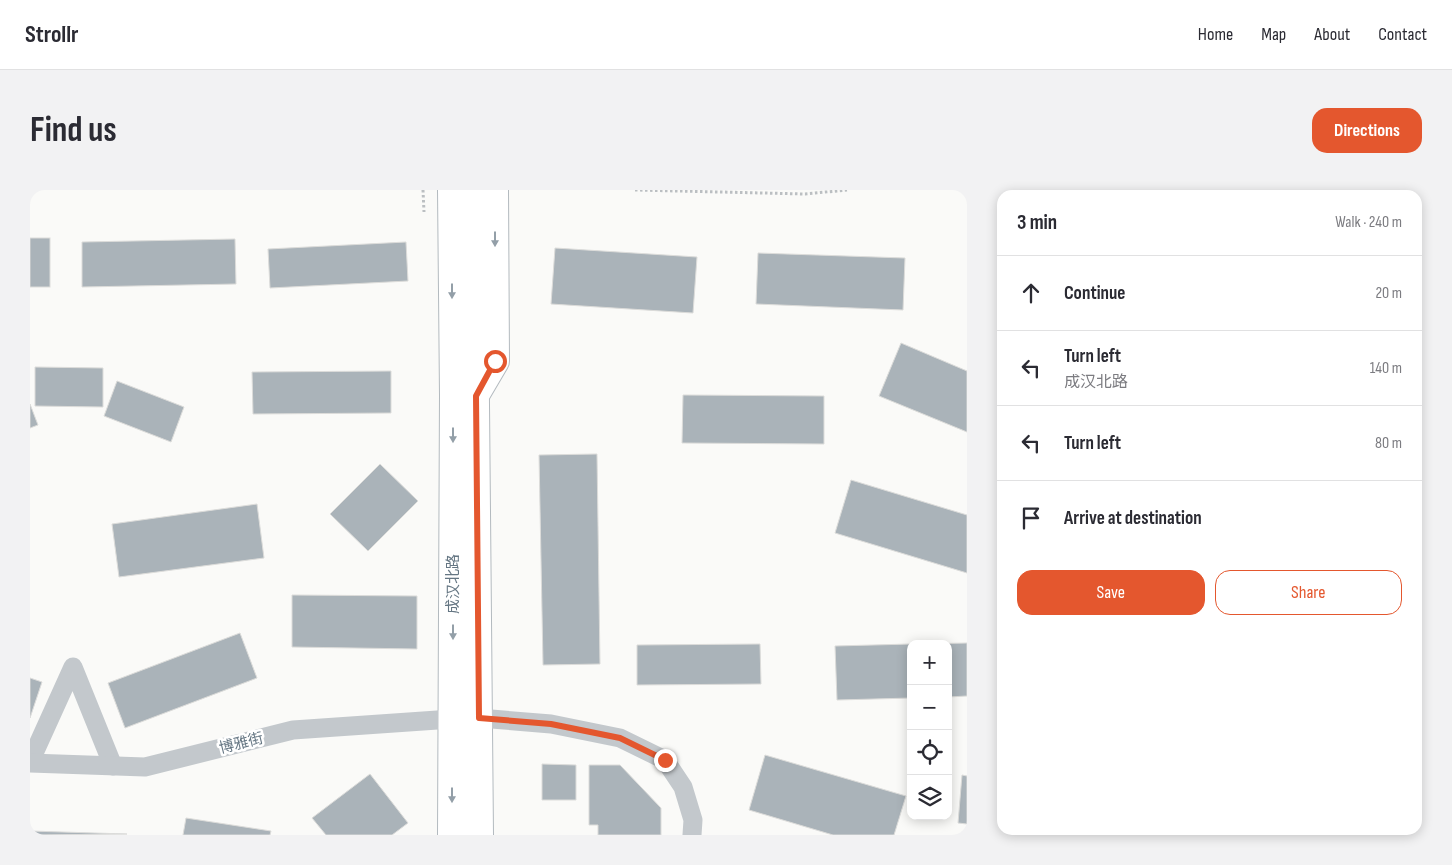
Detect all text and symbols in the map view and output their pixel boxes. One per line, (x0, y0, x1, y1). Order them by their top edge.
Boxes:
text: Strollr (25, 20, 79, 49)
text: Home (1198, 24, 1233, 45)
text: Map (1261, 24, 1286, 45)
text: About (1314, 24, 1350, 45)
text: Contact (1378, 24, 1427, 45)
button: Directions (1312, 108, 1422, 153)
text: Find us (30, 109, 117, 152)
text: 3 min (1017, 210, 1057, 235)
text: Walk · 240 m (1335, 213, 1402, 232)
one-way arrow (491, 231, 499, 247)
icon: ahead (1017, 279, 1045, 307)
text: Continue (1064, 282, 1125, 305)
one-way arrow (448, 283, 456, 299)
text: 20 m (1375, 284, 1402, 303)
text: Turn left (1064, 345, 1121, 368)
route start (484, 350, 507, 373)
icon: left (1017, 354, 1045, 382)
text: 140 m (1370, 359, 1402, 378)
text: 成汉北路 (1064, 373, 1128, 392)
one-way arrow (449, 427, 457, 443)
icon: left (1017, 429, 1045, 457)
text: Turn left (1064, 432, 1121, 455)
text: 80 m (1375, 434, 1402, 453)
icon: arrive (1017, 504, 1045, 532)
text: Arrive at destination (1064, 507, 1202, 530)
street label: 成汉北路 (444, 554, 463, 614)
button: Save (1017, 570, 1205, 615)
button: Share (1215, 570, 1402, 615)
one-way arrow (449, 625, 457, 641)
map controls (907, 640, 952, 820)
button: + (907, 640, 952, 685)
button: − (907, 685, 952, 730)
street label: 博雅街 (217, 729, 265, 758)
button: locate (907, 730, 952, 775)
route end (654, 749, 677, 772)
button: layers (907, 775, 952, 820)
one-way arrow (448, 787, 456, 803)

